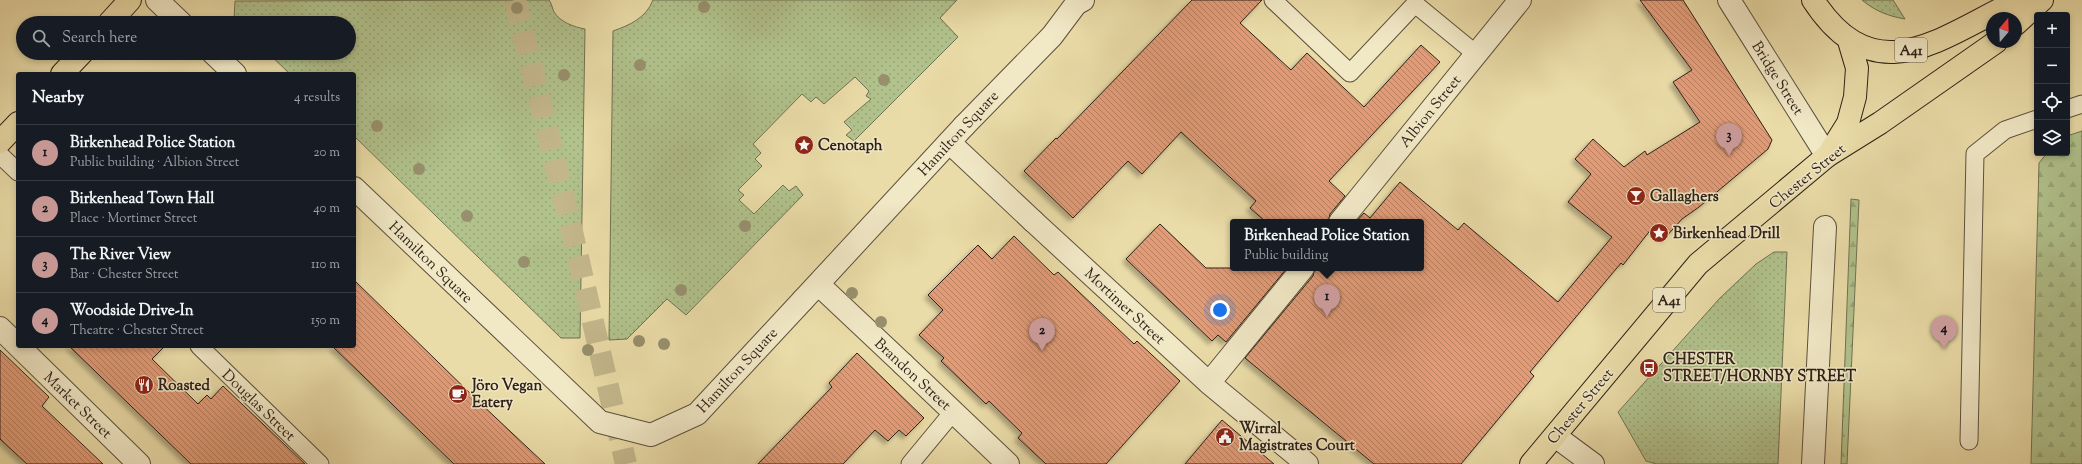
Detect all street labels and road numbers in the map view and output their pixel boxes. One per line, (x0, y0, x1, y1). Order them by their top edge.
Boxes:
street label: Bridge Street (1746, 38, 1808, 120)
road number: A41 (1895, 38, 1927, 62)
street label: Albion Street (1395, 71, 1467, 153)
street label: Hamilton Square (914, 87, 1004, 181)
street label: Chester Street (1765, 140, 1851, 215)
street label: Hamilton Square (383, 217, 477, 309)
street label: Mortimer Street (1079, 264, 1169, 350)
road number: A41 (1653, 288, 1685, 312)
street label: Hamilton Square (693, 324, 783, 418)
street label: Brandon Street (869, 334, 955, 416)
street label: Chester Street (1543, 364, 1619, 449)
street label: Douglas Street (217, 366, 299, 447)
street label: Market Street (38, 368, 116, 444)

